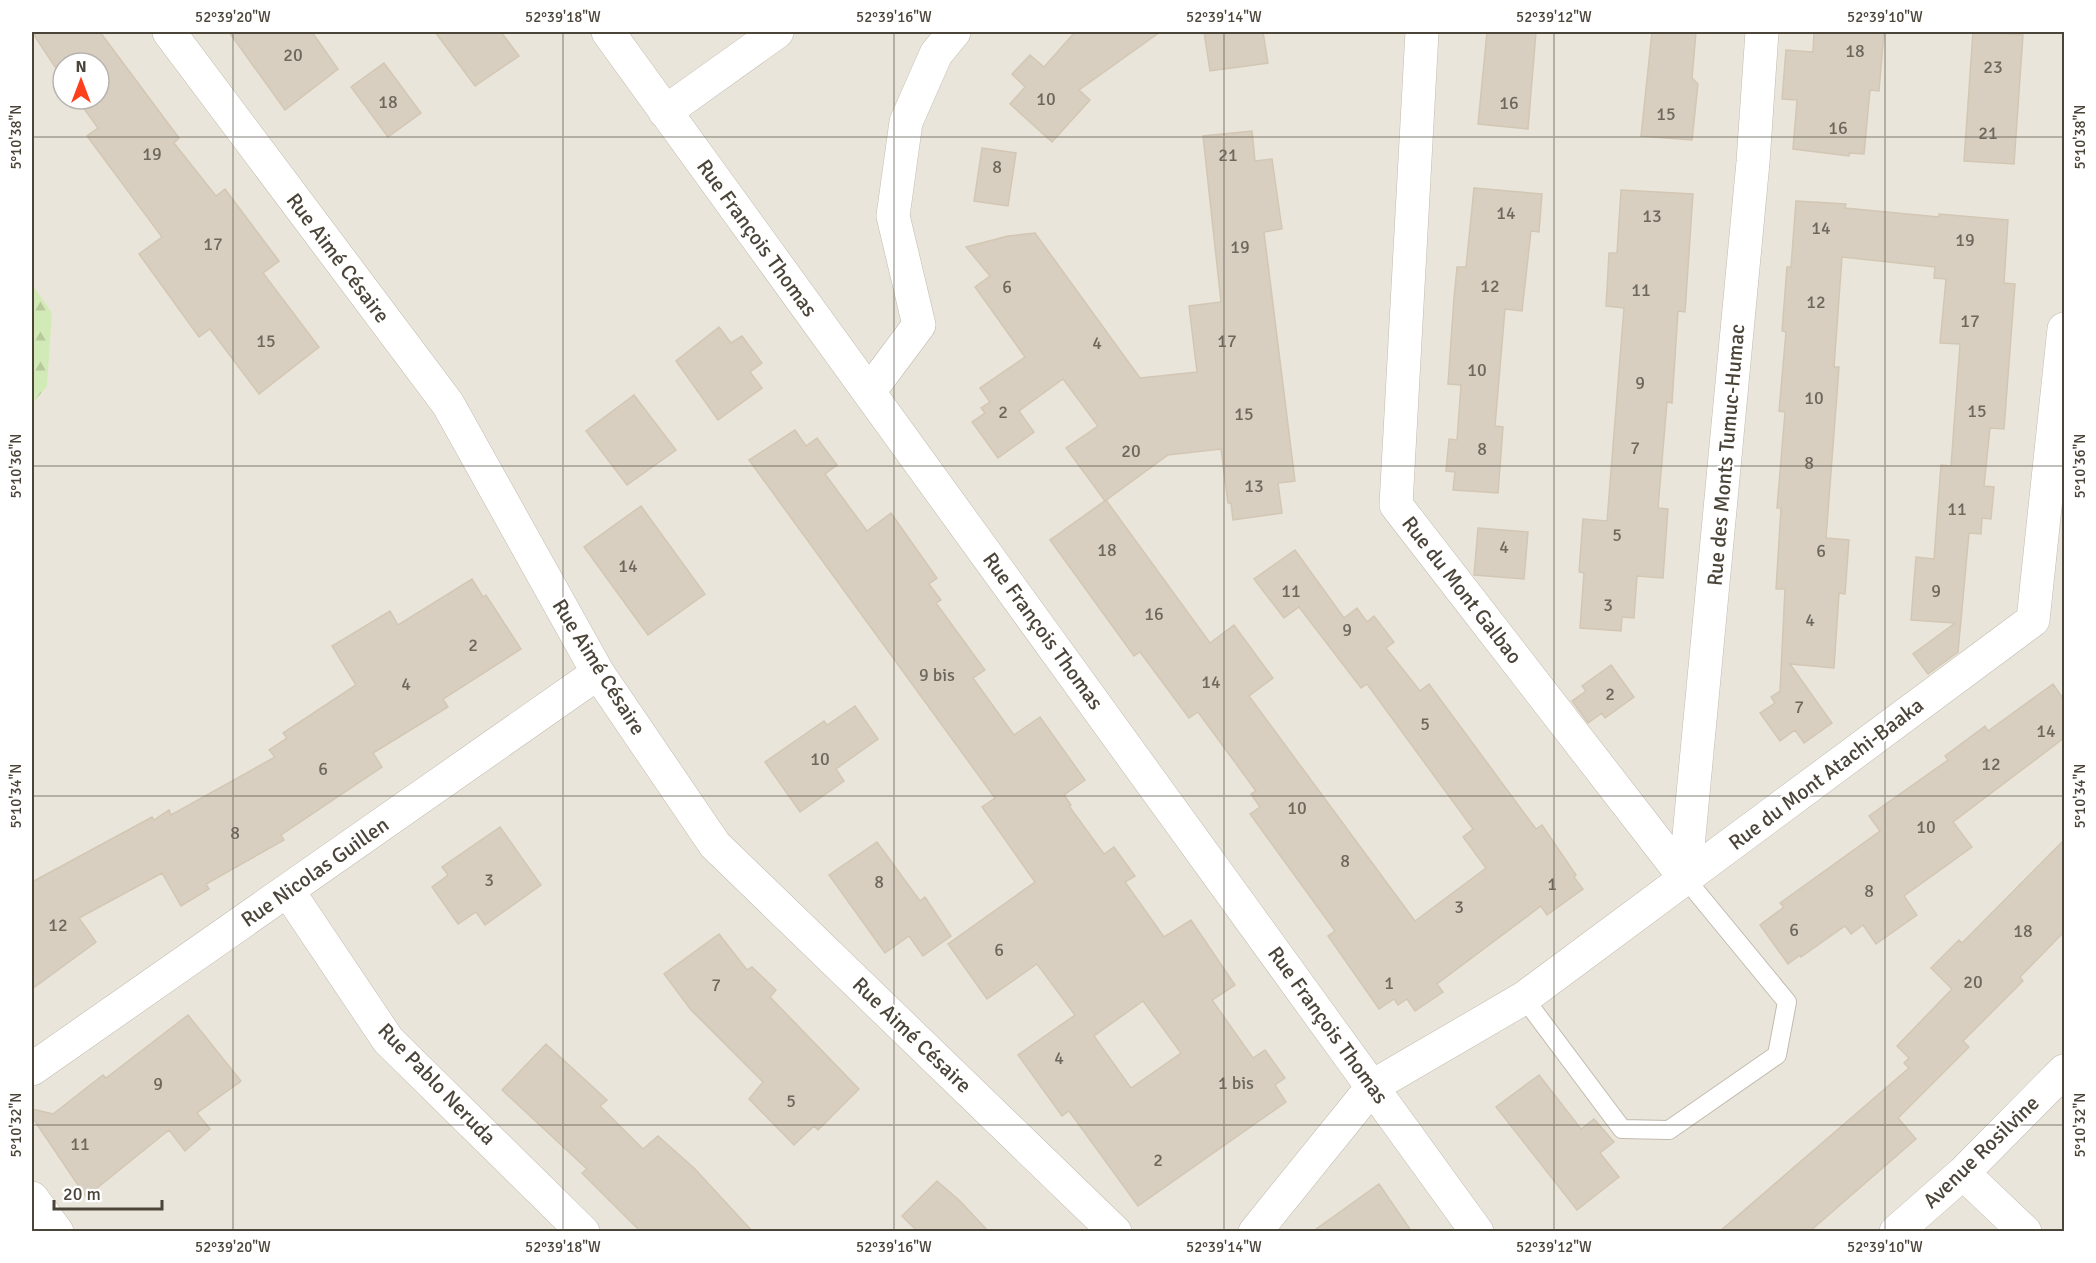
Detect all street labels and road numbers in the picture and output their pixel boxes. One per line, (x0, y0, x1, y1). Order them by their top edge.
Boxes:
street label: Rue François Thomas (691, 154, 823, 322)
street label: Rue Aimé Césaire (281, 188, 395, 328)
street label: Rue des Monts Tumuc-Humac (1702, 323, 1750, 587)
street label: Rue du Mont Galbao (1396, 511, 1528, 669)
street label: Rue François Thomas (977, 547, 1109, 715)
street label: Rue Aimé Césaire (547, 594, 651, 740)
street label: Rue du Mont Atachi-Baaka (1723, 692, 1929, 856)
street label: Rue Nicolas Guillen (236, 811, 394, 933)
street label: Rue François Thomas (1262, 941, 1394, 1109)
street label: Rue Aimé Césaire (847, 972, 977, 1098)
street label: Rue Pablo Neruda (372, 1018, 502, 1150)
street label: Avenue Rosilvine (1918, 1090, 2044, 1214)

